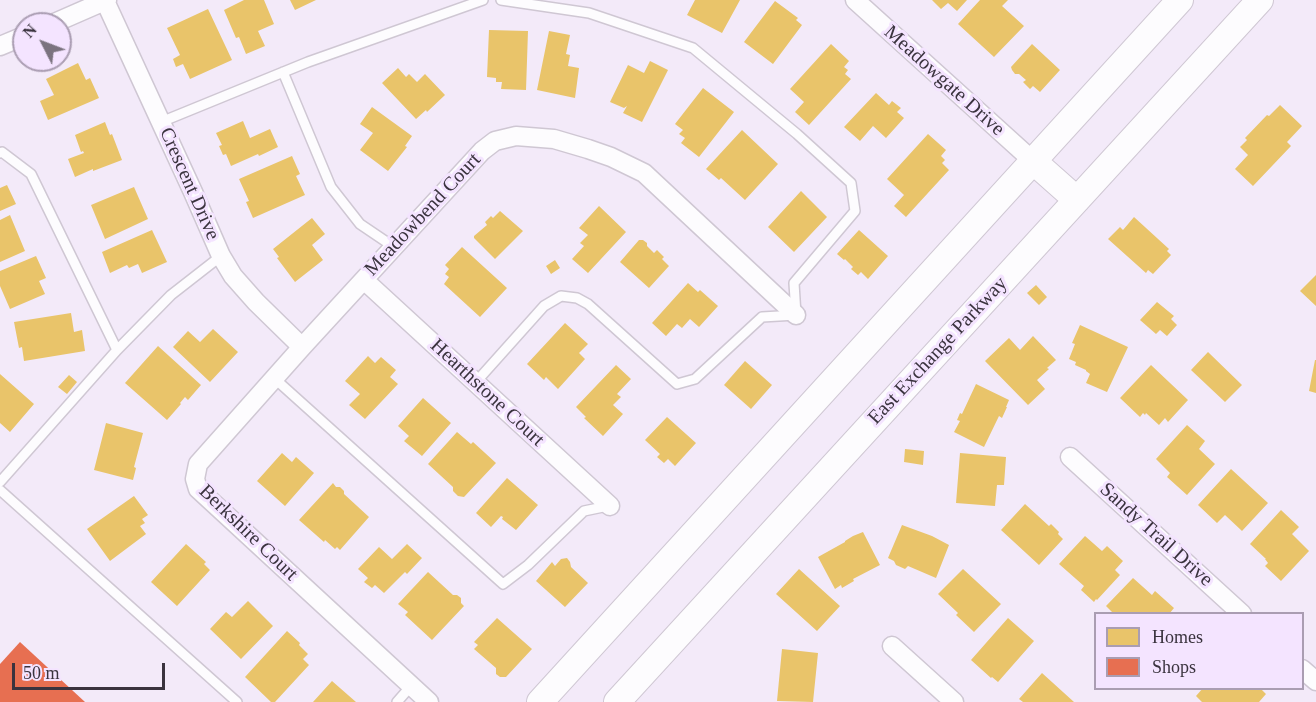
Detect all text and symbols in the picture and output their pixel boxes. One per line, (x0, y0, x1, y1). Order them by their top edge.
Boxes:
north arrow (12, 12, 72, 72)
text: N (20, 21, 40, 41)
street label: Meadowgate Drive (879, 21, 1009, 141)
street label: Crescent Drive (154, 124, 224, 244)
street label: Meadowbend Court (360, 149, 486, 281)
street label: East Exchange Parkway (863, 272, 1013, 430)
street label: Hearthstone Court (425, 334, 549, 452)
street label: Sandy Trail Drive (1095, 478, 1217, 592)
street label: Berkshire Court (194, 480, 302, 586)
legend (1094, 612, 1304, 690)
text: Homes (1152, 627, 1203, 647)
scale bar (15, 651, 168, 689)
text: Shops (1152, 657, 1196, 677)
text: 50 m (23, 663, 60, 683)

